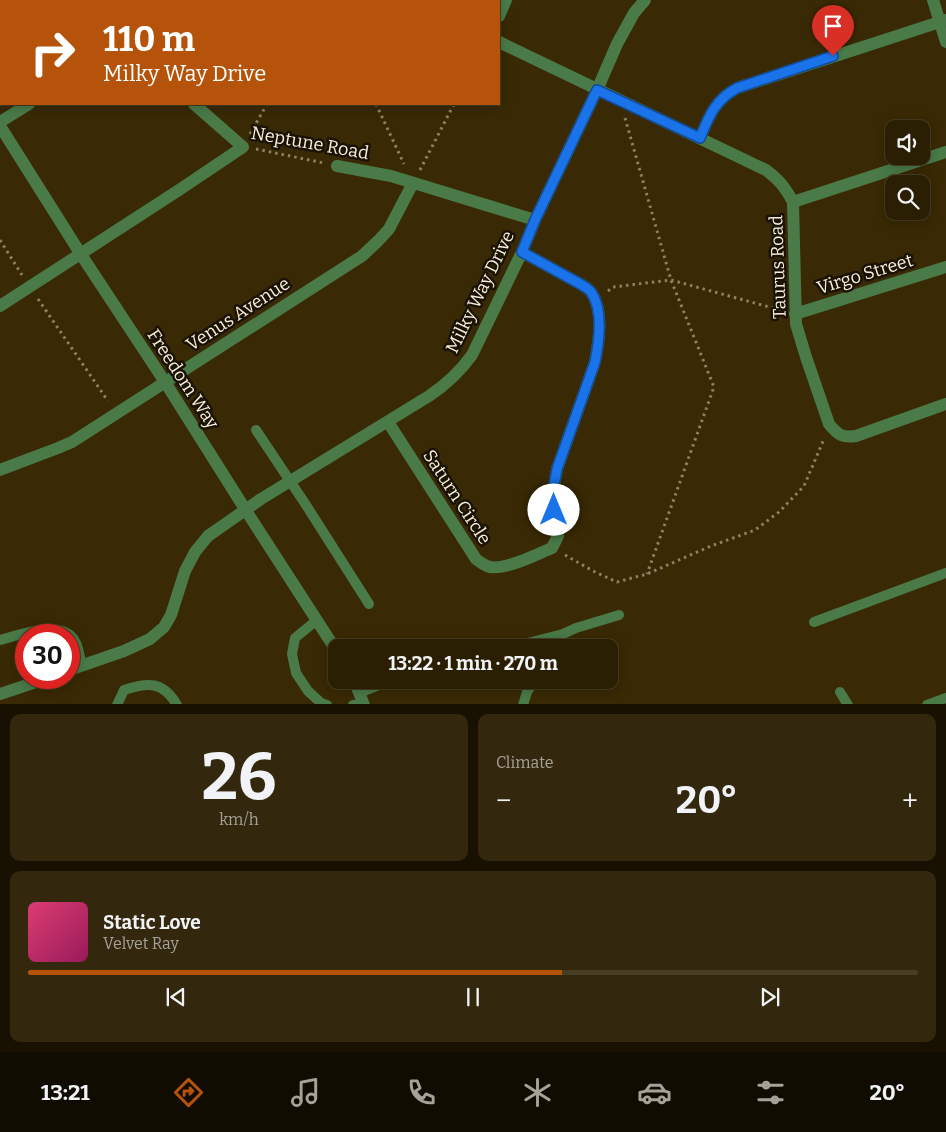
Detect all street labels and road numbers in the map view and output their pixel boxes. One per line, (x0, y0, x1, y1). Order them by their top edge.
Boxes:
street label: Neptune Road (249, 122, 371, 164)
street label: Taurus Road (765, 214, 791, 319)
street label: Milky Way Drive (441, 227, 519, 357)
street label: Virgo Street (814, 249, 916, 299)
street label: Venus Avenue (182, 272, 294, 356)
street label: Freedom Way (143, 325, 224, 433)
street label: Saturn Circle (418, 445, 496, 549)

